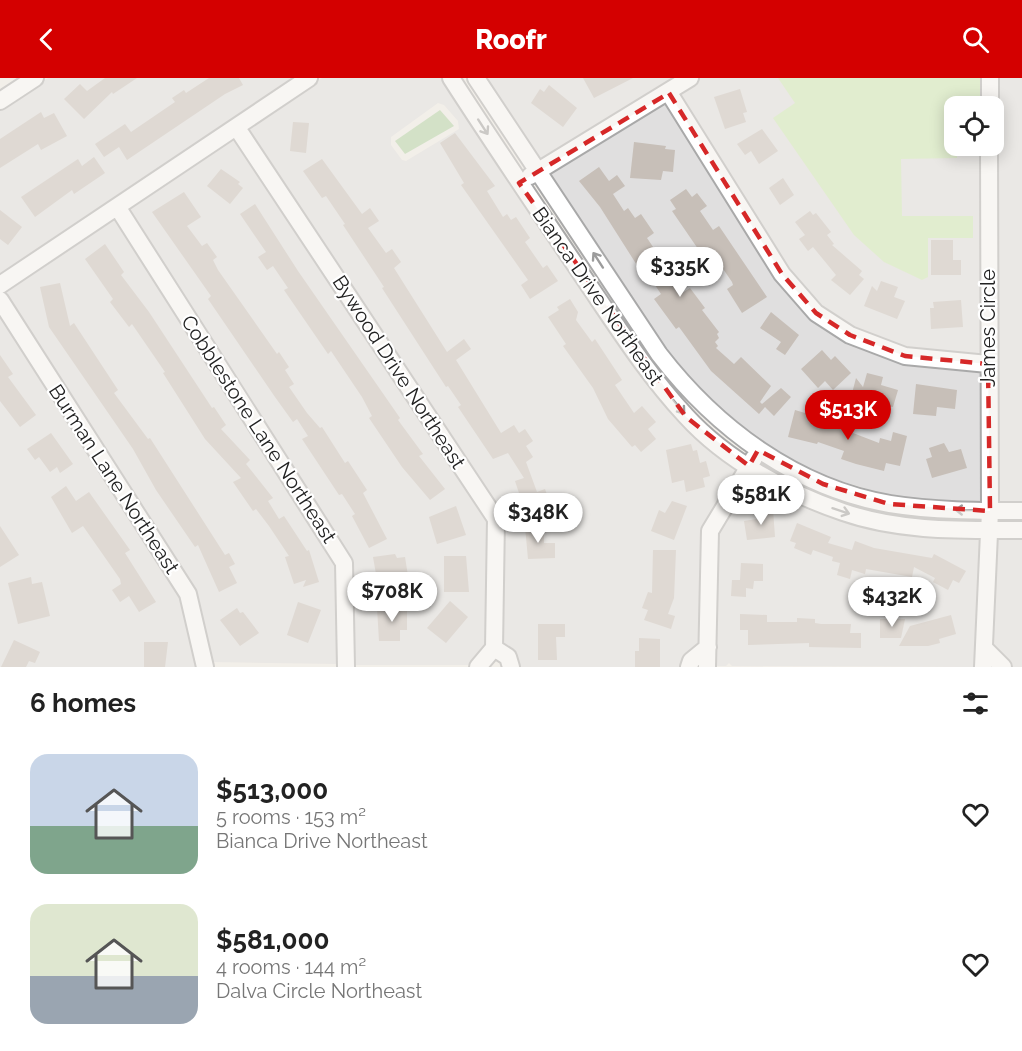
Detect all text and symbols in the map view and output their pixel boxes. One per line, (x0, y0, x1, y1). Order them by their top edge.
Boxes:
icon: back (30, 23, 63, 56)
icon: search (959, 23, 992, 56)
text: Roofr (475, 24, 547, 55)
map controls (944, 96, 1004, 156)
button: locate (944, 96, 1004, 156)
one-way arrow (477, 118, 489, 135)
street label: Bianca Drive Northeast (527, 202, 669, 390)
pin: $335K (638, 247, 722, 298)
one-way arrow (591, 252, 604, 269)
text: $335K (650, 254, 710, 278)
street label: James Circle (976, 269, 1000, 387)
street label: Bywood Drive Northeast (327, 271, 471, 473)
street label: Cobblestone Lane Northeast (176, 311, 342, 548)
street label: Burman Lane Northeast (44, 380, 184, 578)
pin: $513K (806, 390, 890, 441)
text: $513K (819, 397, 877, 421)
one-way arrow (672, 399, 685, 415)
pin: $581K (719, 475, 803, 526)
text: $581K (731, 482, 791, 506)
pin: $348K (496, 493, 580, 544)
text: $348K (508, 500, 568, 524)
one-way arrow (954, 504, 974, 516)
one-way arrow (831, 506, 850, 517)
pin: $708K (350, 572, 434, 623)
pin: $432K (850, 577, 934, 628)
text: $708K (361, 579, 423, 603)
text: $432K (862, 584, 922, 608)
icon: filters (959, 687, 992, 720)
text: 6 homes (30, 688, 136, 718)
text: $513,000 (216, 775, 328, 805)
icon: home (78, 778, 150, 850)
icon: heart (959, 798, 992, 831)
text: 5 rooms · 153 m² (216, 805, 366, 829)
text: Bianca Drive Northeast (216, 829, 428, 853)
text: $581,000 (216, 925, 329, 955)
icon: home (78, 928, 150, 1000)
icon: heart (959, 948, 992, 981)
text: 4 rooms · 144 m² (216, 955, 366, 979)
text: Dalva Circle Northeast (216, 979, 422, 1003)

